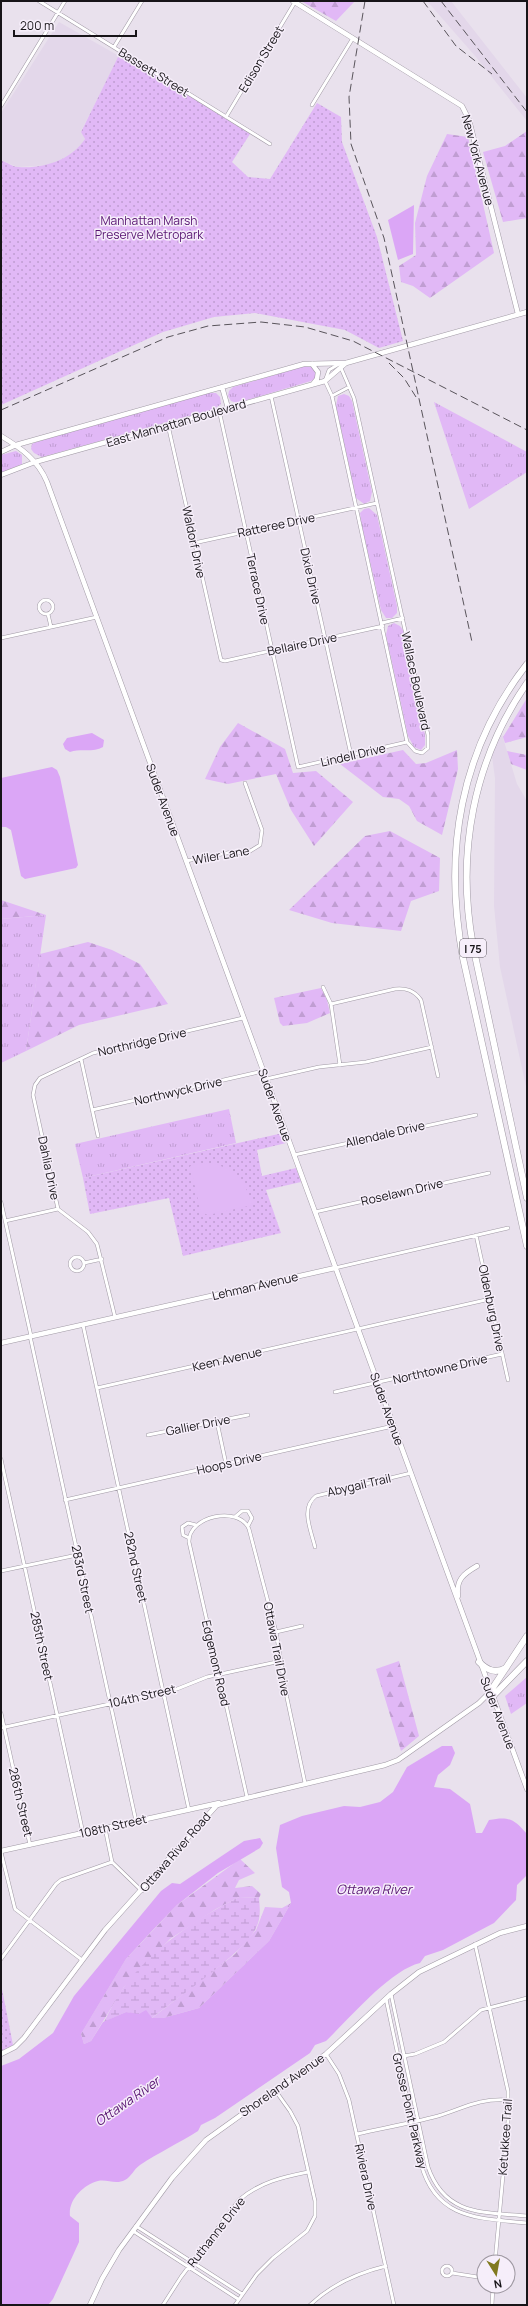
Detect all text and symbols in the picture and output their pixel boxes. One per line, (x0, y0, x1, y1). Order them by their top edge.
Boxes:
scale bar (14, 12, 136, 38)
text: 200 m (20, 17, 54, 34)
street label: Edison Street (234, 22, 288, 95)
street label: Bassett Street (115, 44, 193, 101)
street label: New York Avenue (458, 113, 498, 207)
park label: Manhattan Marsh Preserve Metropark (95, 212, 204, 243)
street label: East Manhattan Boulevard (104, 395, 248, 451)
street label: Waldorf Drive (178, 504, 210, 580)
street label: Ratteree Drive (236, 508, 316, 542)
street label: Dixie Drive (296, 546, 326, 606)
street label: Terrace Drive (242, 552, 274, 626)
street label: Bellaire Drive (265, 628, 339, 660)
street label: Wallace Boulevard (397, 630, 435, 732)
street label: Lindell Drive (319, 739, 387, 771)
street label: Suder Avenue (142, 761, 184, 839)
street label: Wiler Lane (191, 842, 251, 868)
road number: I 75 (460, 939, 486, 957)
street label: Northridge Drive (96, 1024, 188, 1060)
street label: Suder Avenue (254, 1066, 296, 1144)
street label: Northwyck Drive (132, 1073, 224, 1109)
street label: Allendale Drive (344, 1117, 426, 1151)
street label: Dahlia Drive (34, 1135, 64, 1201)
street label: Roselawn Drive (359, 1174, 445, 1210)
street label: Oldenburg Drive (474, 1263, 510, 1353)
street label: Lehman Avenue (210, 1268, 300, 1304)
street label: Keen Avenue (190, 1343, 264, 1375)
street label: Northtowne Drive (391, 1350, 489, 1388)
street label: Suder Avenue (366, 1370, 408, 1448)
street label: Gallier Drive (164, 1410, 232, 1440)
street label: Hoops Drive (195, 1447, 263, 1479)
street label: Abygail Trail (325, 1469, 393, 1501)
street label: 282nd Street (120, 1530, 152, 1604)
street label: 283rd Street (67, 1543, 99, 1615)
street label: Ottawa Trail Drive (260, 1601, 294, 1697)
street label: 285th Street (26, 1610, 58, 1682)
street label: Edgemont Road (198, 1618, 234, 1708)
street label: Suder Avenue (476, 1674, 520, 1752)
street label: 104th Street (107, 1680, 178, 1712)
street label: 286th Street (5, 1766, 37, 1839)
street label: Ottawa River Road (136, 1809, 214, 1895)
street label: 108th Street (78, 1810, 148, 1842)
water label: Ottawa River (336, 1880, 414, 1898)
street label: Shoreland Avenue (236, 2049, 328, 2121)
street label: Grosse Point Parkway (388, 2051, 432, 2171)
water label: Ottawa River (91, 2071, 165, 2130)
street label: Ketukkee Trail (494, 2098, 516, 2176)
street label: Riviera Drive (351, 2142, 381, 2212)
street label: Ruthanne Drive (183, 2193, 249, 2271)
north arrow (476, 2254, 516, 2294)
text: N (493, 2276, 503, 2292)

